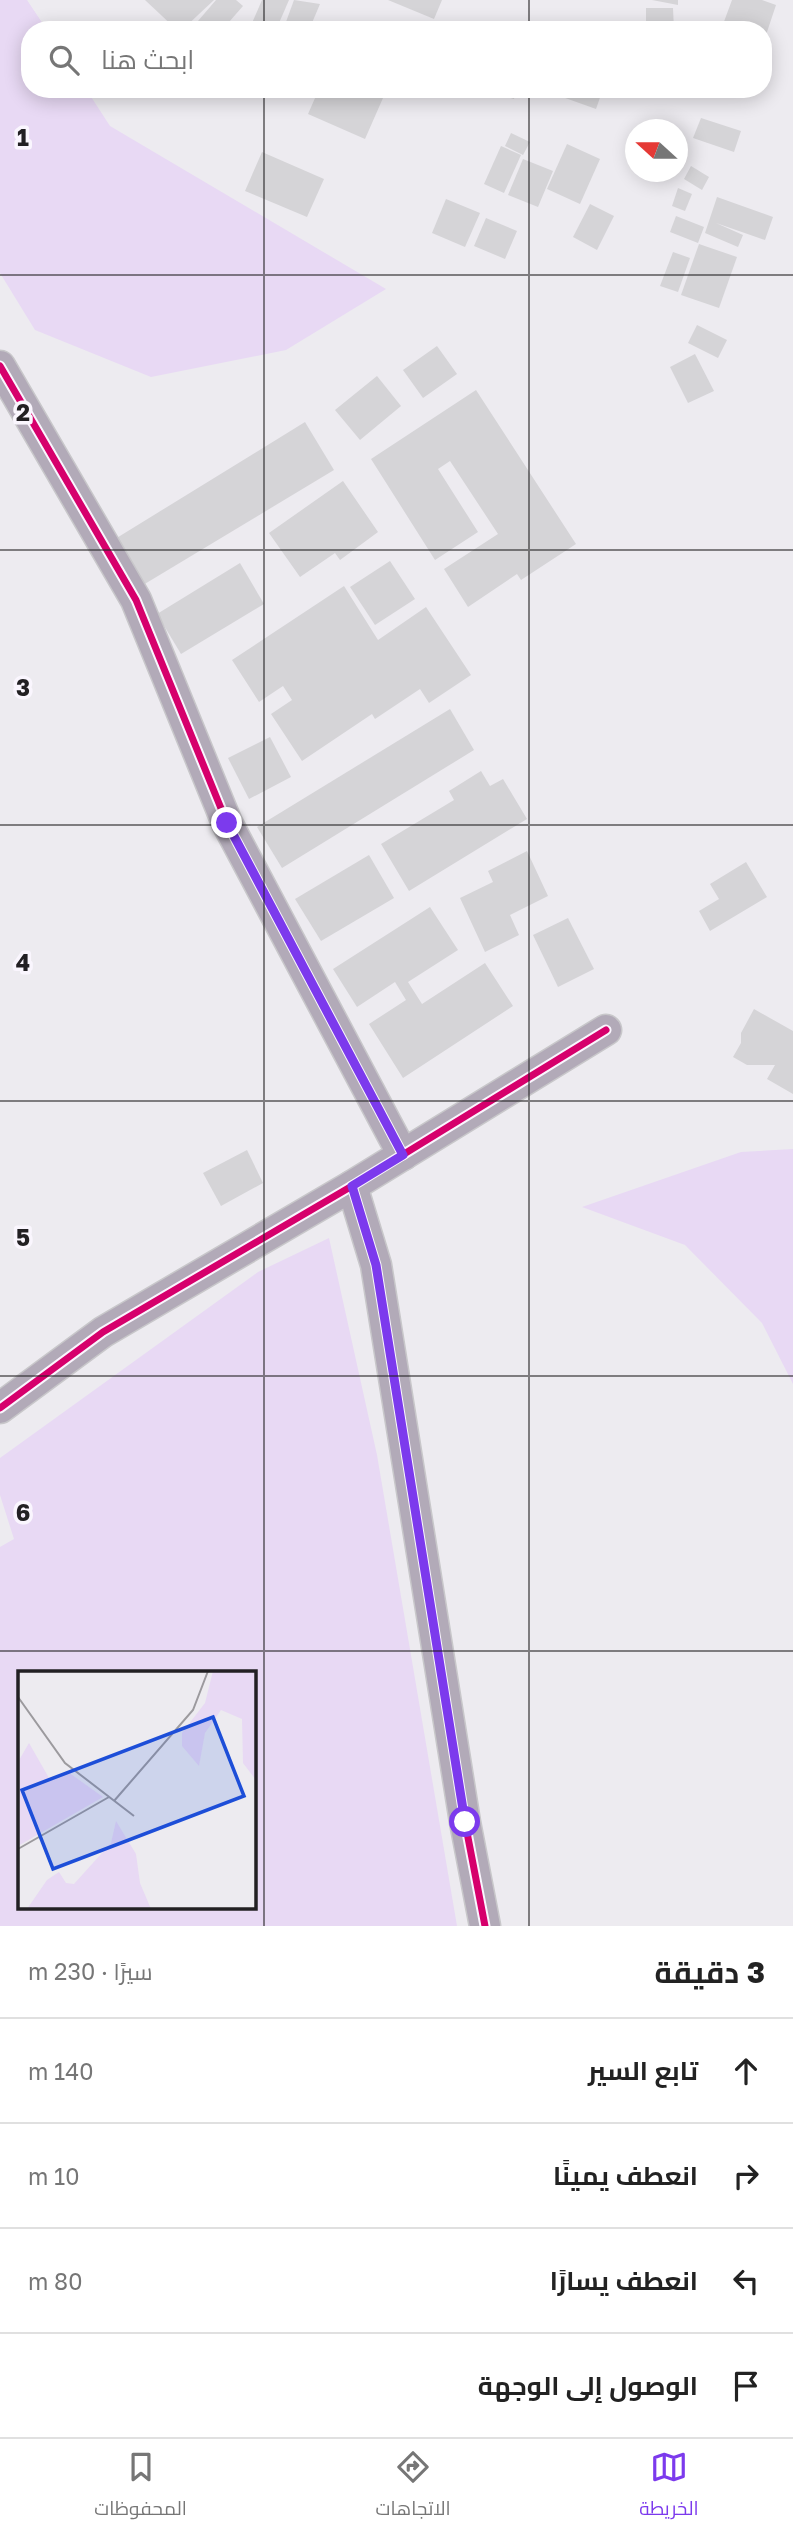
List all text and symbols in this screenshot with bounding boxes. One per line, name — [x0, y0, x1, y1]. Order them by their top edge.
search box — [21, 21, 772, 98]
icon: search — [45, 41, 83, 79]
text: ابحث هنا — [101, 44, 194, 75]
north arrow — [625, 119, 688, 182]
text: 1 — [17, 123, 29, 151]
text: 2 — [16, 398, 30, 426]
text: 3 — [16, 673, 30, 701]
route end — [211, 807, 242, 838]
text: 4 — [16, 948, 30, 976]
text: 5 — [16, 1223, 30, 1251]
text: 6 — [16, 1498, 30, 1526]
inset map — [18, 1671, 256, 1909]
route start — [449, 1806, 480, 1837]
text: 3 دقيقة — [654, 1954, 765, 1990]
text: سيرًا · 230 m — [28, 1957, 152, 1985]
icon: ahead — [727, 2052, 765, 2090]
text: تابع السير — [588, 2055, 698, 2086]
text: 140 m — [28, 2057, 94, 2085]
icon: right — [727, 2157, 765, 2195]
text: انعطف يمينًا — [553, 2160, 698, 2191]
text: 10 m — [28, 2162, 80, 2190]
icon: left — [727, 2262, 765, 2300]
text: انعطف يسارًا — [550, 2265, 698, 2296]
text: 80 m — [28, 2267, 82, 2295]
icon: arrive — [727, 2367, 765, 2405]
text: الوصول إلى الوجهة — [478, 2370, 698, 2401]
tab: المحفوظات — [94, 2448, 187, 2526]
tab: الاتجاهات — [375, 2448, 451, 2526]
tab: الخريطة — [639, 2448, 699, 2526]

